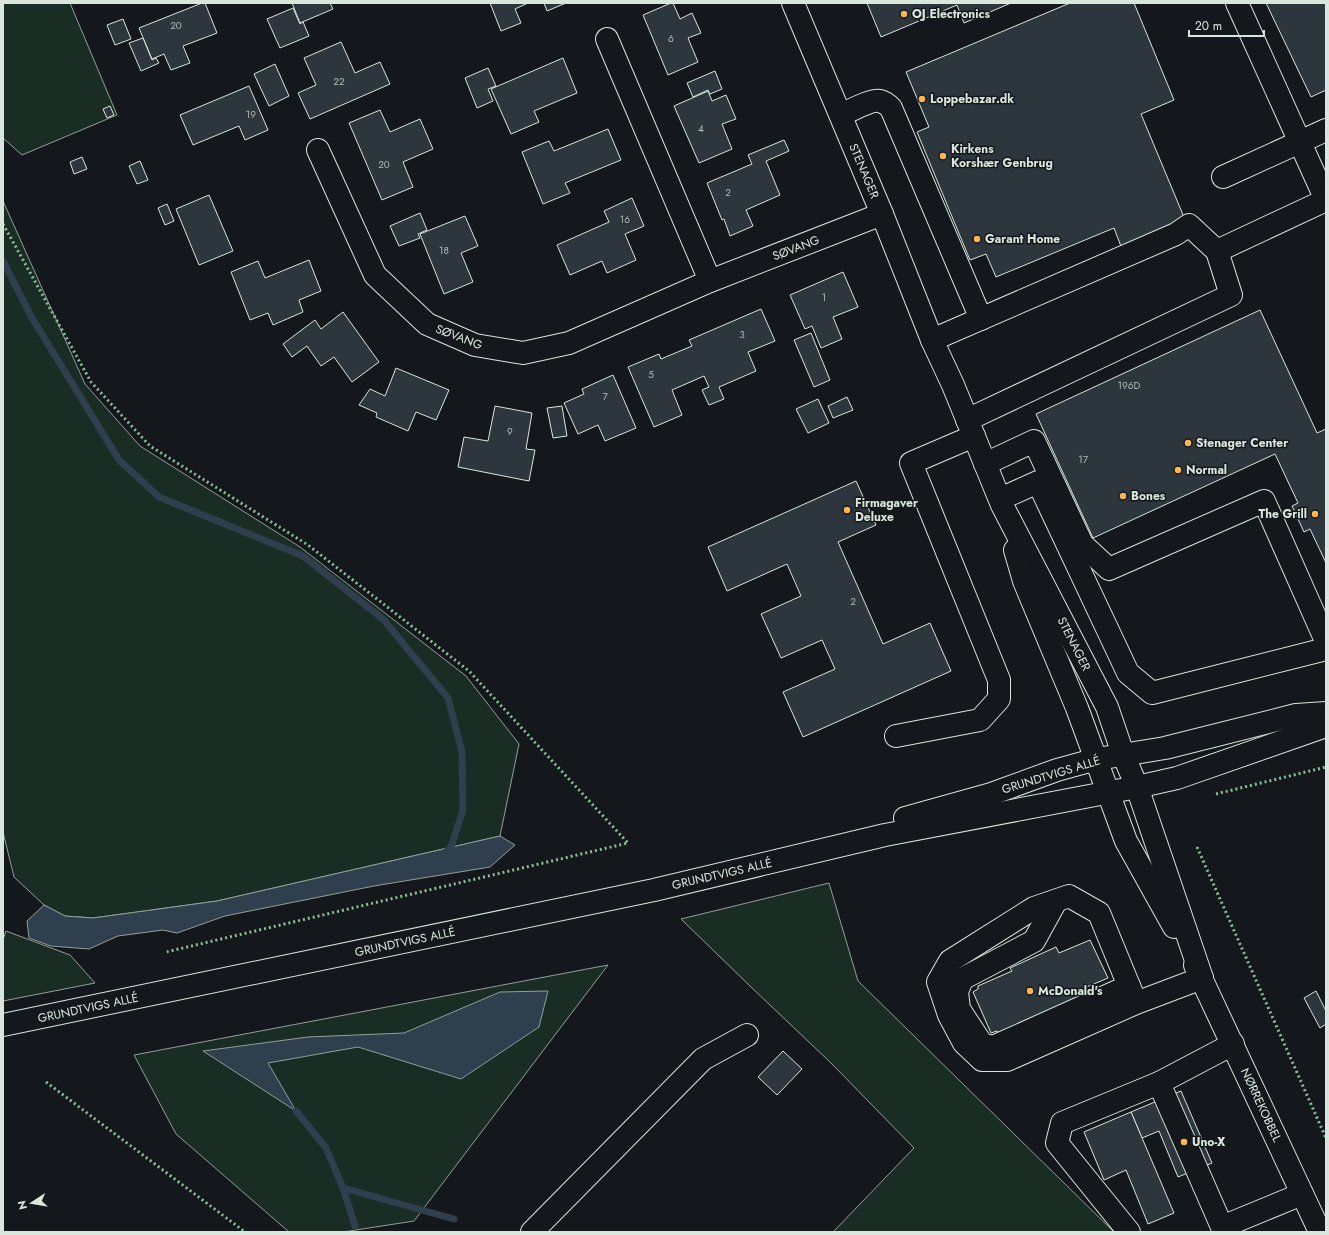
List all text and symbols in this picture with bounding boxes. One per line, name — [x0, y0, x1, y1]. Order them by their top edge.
place label: OJ Electronics — [912, 5, 990, 23]
marker: OJ Electronics — [899, 9, 909, 19]
scale bar — [1189, 12, 1264, 38]
text: 20 m — [1195, 17, 1222, 35]
house number: 20 — [170, 18, 182, 33]
house number: 6 — [668, 31, 674, 46]
house number: 22 — [333, 74, 345, 89]
place label: Loppebazar.dk — [930, 90, 1014, 108]
marker: Loppebazar.dk — [917, 94, 927, 104]
house number: 19 — [246, 107, 256, 122]
house number: 4 — [698, 121, 704, 136]
place label: Kirkens Korshær Genbrug — [951, 140, 1053, 172]
street label: STENAGER — [844, 141, 884, 202]
marker: Kirkens Korshær Genbrug — [938, 151, 948, 161]
house number: 20 — [378, 157, 390, 172]
house number: 2 — [725, 185, 731, 200]
house number: 16 — [620, 212, 630, 227]
place label: Garant Home — [985, 230, 1060, 248]
street label: SØVANG — [770, 231, 822, 265]
marker: Garant Home — [972, 234, 982, 244]
house number: 18 — [439, 243, 449, 258]
house number: 1 — [822, 290, 826, 305]
street label: SØVANG — [433, 320, 485, 354]
house number: 3 — [739, 327, 745, 342]
house number: 5 — [648, 367, 654, 382]
house number: 196D — [1118, 378, 1141, 393]
house number: 7 — [602, 389, 608, 404]
house number: 9 — [507, 424, 513, 439]
place label: Stenager Center — [1196, 434, 1288, 452]
marker: Stenager Center — [1183, 438, 1193, 448]
house number: 17 — [1078, 452, 1089, 467]
place label: Normal — [1186, 461, 1227, 479]
marker: Normal — [1173, 465, 1183, 475]
place label: Bones — [1131, 487, 1166, 505]
marker: Bones — [1118, 491, 1128, 501]
place label: Firmagaver Deluxe — [855, 494, 918, 526]
marker: Firmagaver Deluxe — [842, 505, 852, 515]
place label: The Grill — [1258, 505, 1307, 523]
marker: The Grill — [1310, 509, 1320, 519]
house number: 2 — [850, 594, 856, 609]
street label: STENAGER — [1053, 614, 1095, 674]
street label: GRUNDTVIGS ALLÉ — [999, 751, 1103, 799]
street label: GRUNDTVIGS ALLÉ — [670, 854, 774, 894]
street label: GRUNDTVIGS ALLÉ — [353, 923, 457, 961]
place label: McDonald's — [1038, 982, 1103, 1000]
marker: McDonald's — [1025, 986, 1035, 996]
street label: GRUNDTVIGS ALLÉ — [36, 989, 140, 1027]
street label: NØRREKOBBEL — [1236, 1065, 1286, 1146]
place label: Uno-X — [1192, 1133, 1226, 1151]
marker: Uno-X — [1179, 1137, 1189, 1147]
north arrow — [12, 1183, 52, 1223]
text: N — [13, 1199, 31, 1211]

